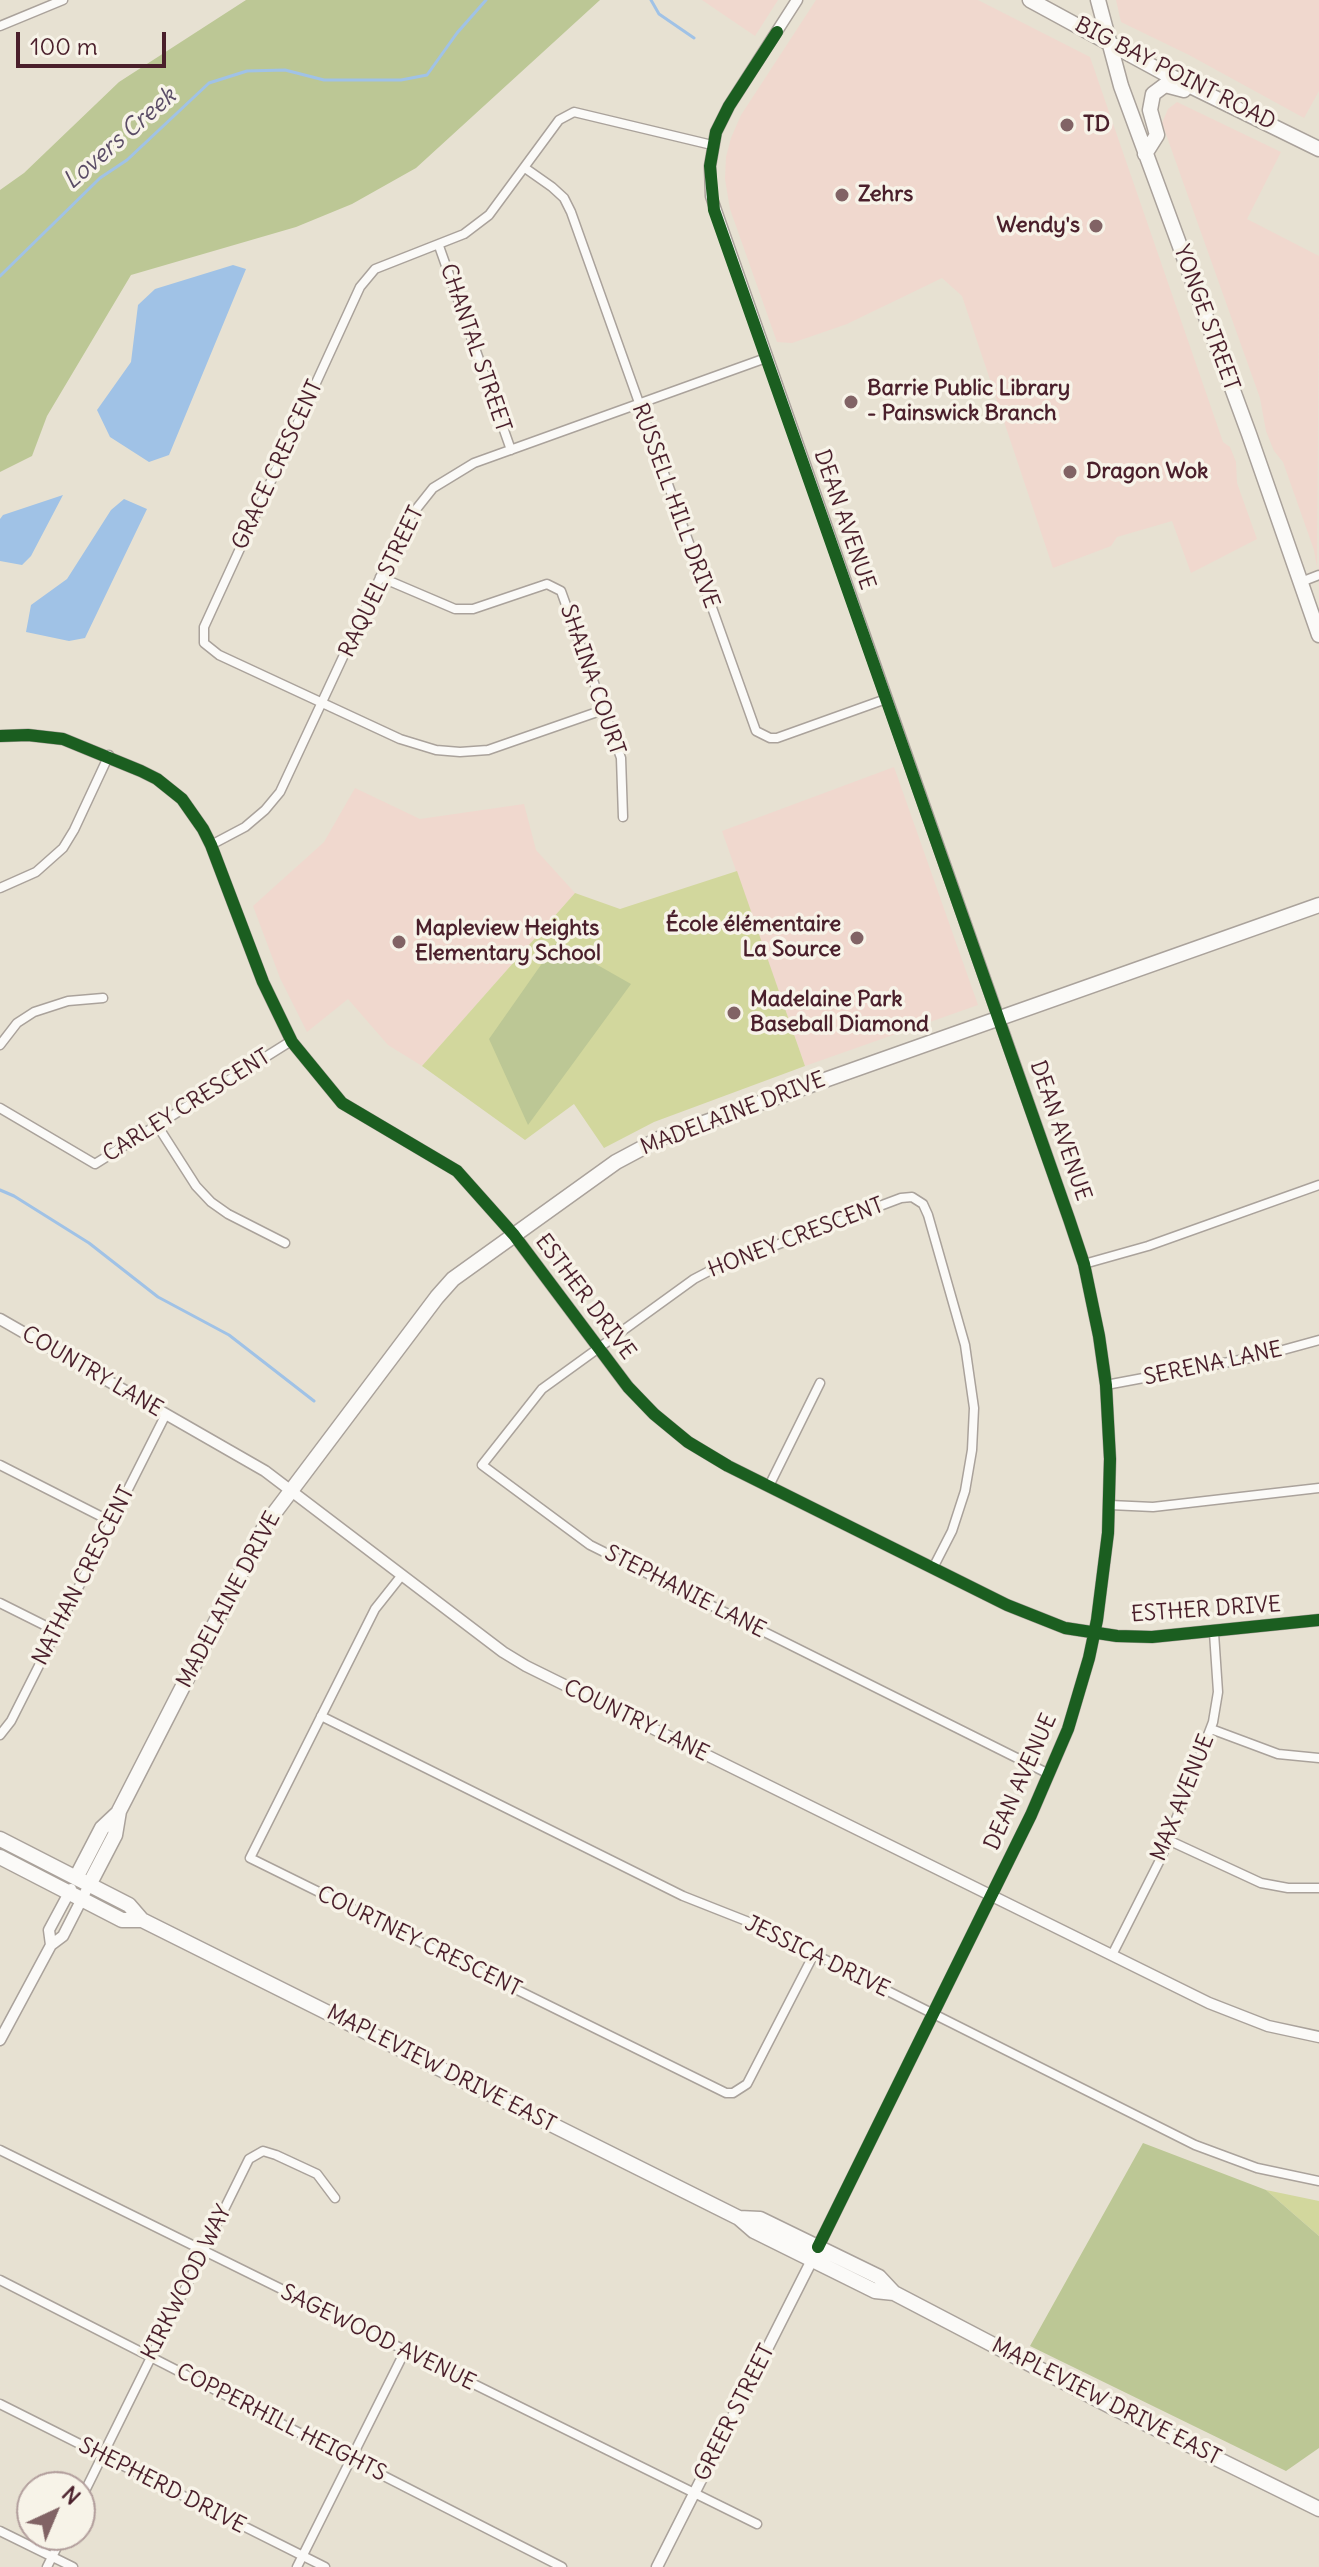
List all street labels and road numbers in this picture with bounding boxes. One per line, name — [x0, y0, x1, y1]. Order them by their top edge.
street label: BIG BAY POINT ROAD — [1070, 12, 1280, 136]
street label: YONGE STREET — [1167, 242, 1245, 394]
street label: CHANTAL STREET — [434, 260, 516, 436]
street label: GRACE CRESCENT — [227, 376, 329, 554]
street label: RUSSELL HILL DRIVE — [626, 400, 724, 612]
street label: DEAN AVENUE — [808, 446, 880, 594]
street label: RAQUEL STREET — [334, 502, 430, 662]
street label: SHAINA COURT — [554, 601, 630, 759]
street label: CARLEY CRESCENT — [98, 1044, 276, 1168]
street label: DEAN AVENUE — [1024, 1057, 1096, 1205]
street label: MADELAINE DRIVE — [637, 1067, 829, 1161]
street label: HONEY CRESCENT — [705, 1192, 887, 1284]
street label: ESTHER DRIVE — [529, 1229, 641, 1365]
street label: COUNTRY LANE — [17, 1321, 167, 1423]
street label: SERENA LANE — [1141, 1336, 1285, 1392]
street label: NATHAN CRESCENT — [27, 1482, 141, 1670]
street label: MADELAINE DRIVE — [171, 1508, 287, 1692]
street label: STEPHANIE LANE — [600, 1540, 770, 1644]
street label: ESTHER DRIVE — [1130, 1592, 1282, 1628]
street label: COUNTRY LANE — [559, 1674, 713, 1768]
street label: DEAN AVENUE — [979, 1710, 1063, 1854]
street label: MAX AVENUE — [1146, 1731, 1220, 1865]
street label: COURTNEY CRESCENT — [313, 1881, 525, 2003]
street label: JESSICA DRIVE — [740, 1911, 894, 2003]
street label: MAPLEVIEW DRIVE EAST — [322, 2000, 560, 2138]
street label: KIRKWOOD WAY — [137, 2201, 237, 2365]
street label: SAGEWOOD AVENUE — [276, 2279, 480, 2397]
street label: MAPLEVIEW DRIVE EAST — [987, 2333, 1225, 2471]
street label: GREER STREET — [689, 2340, 781, 2486]
street label: COPPERHILL HEIGHTS — [171, 2358, 391, 2488]
street label: SHEPHERD DRIVE — [74, 2433, 250, 2539]

